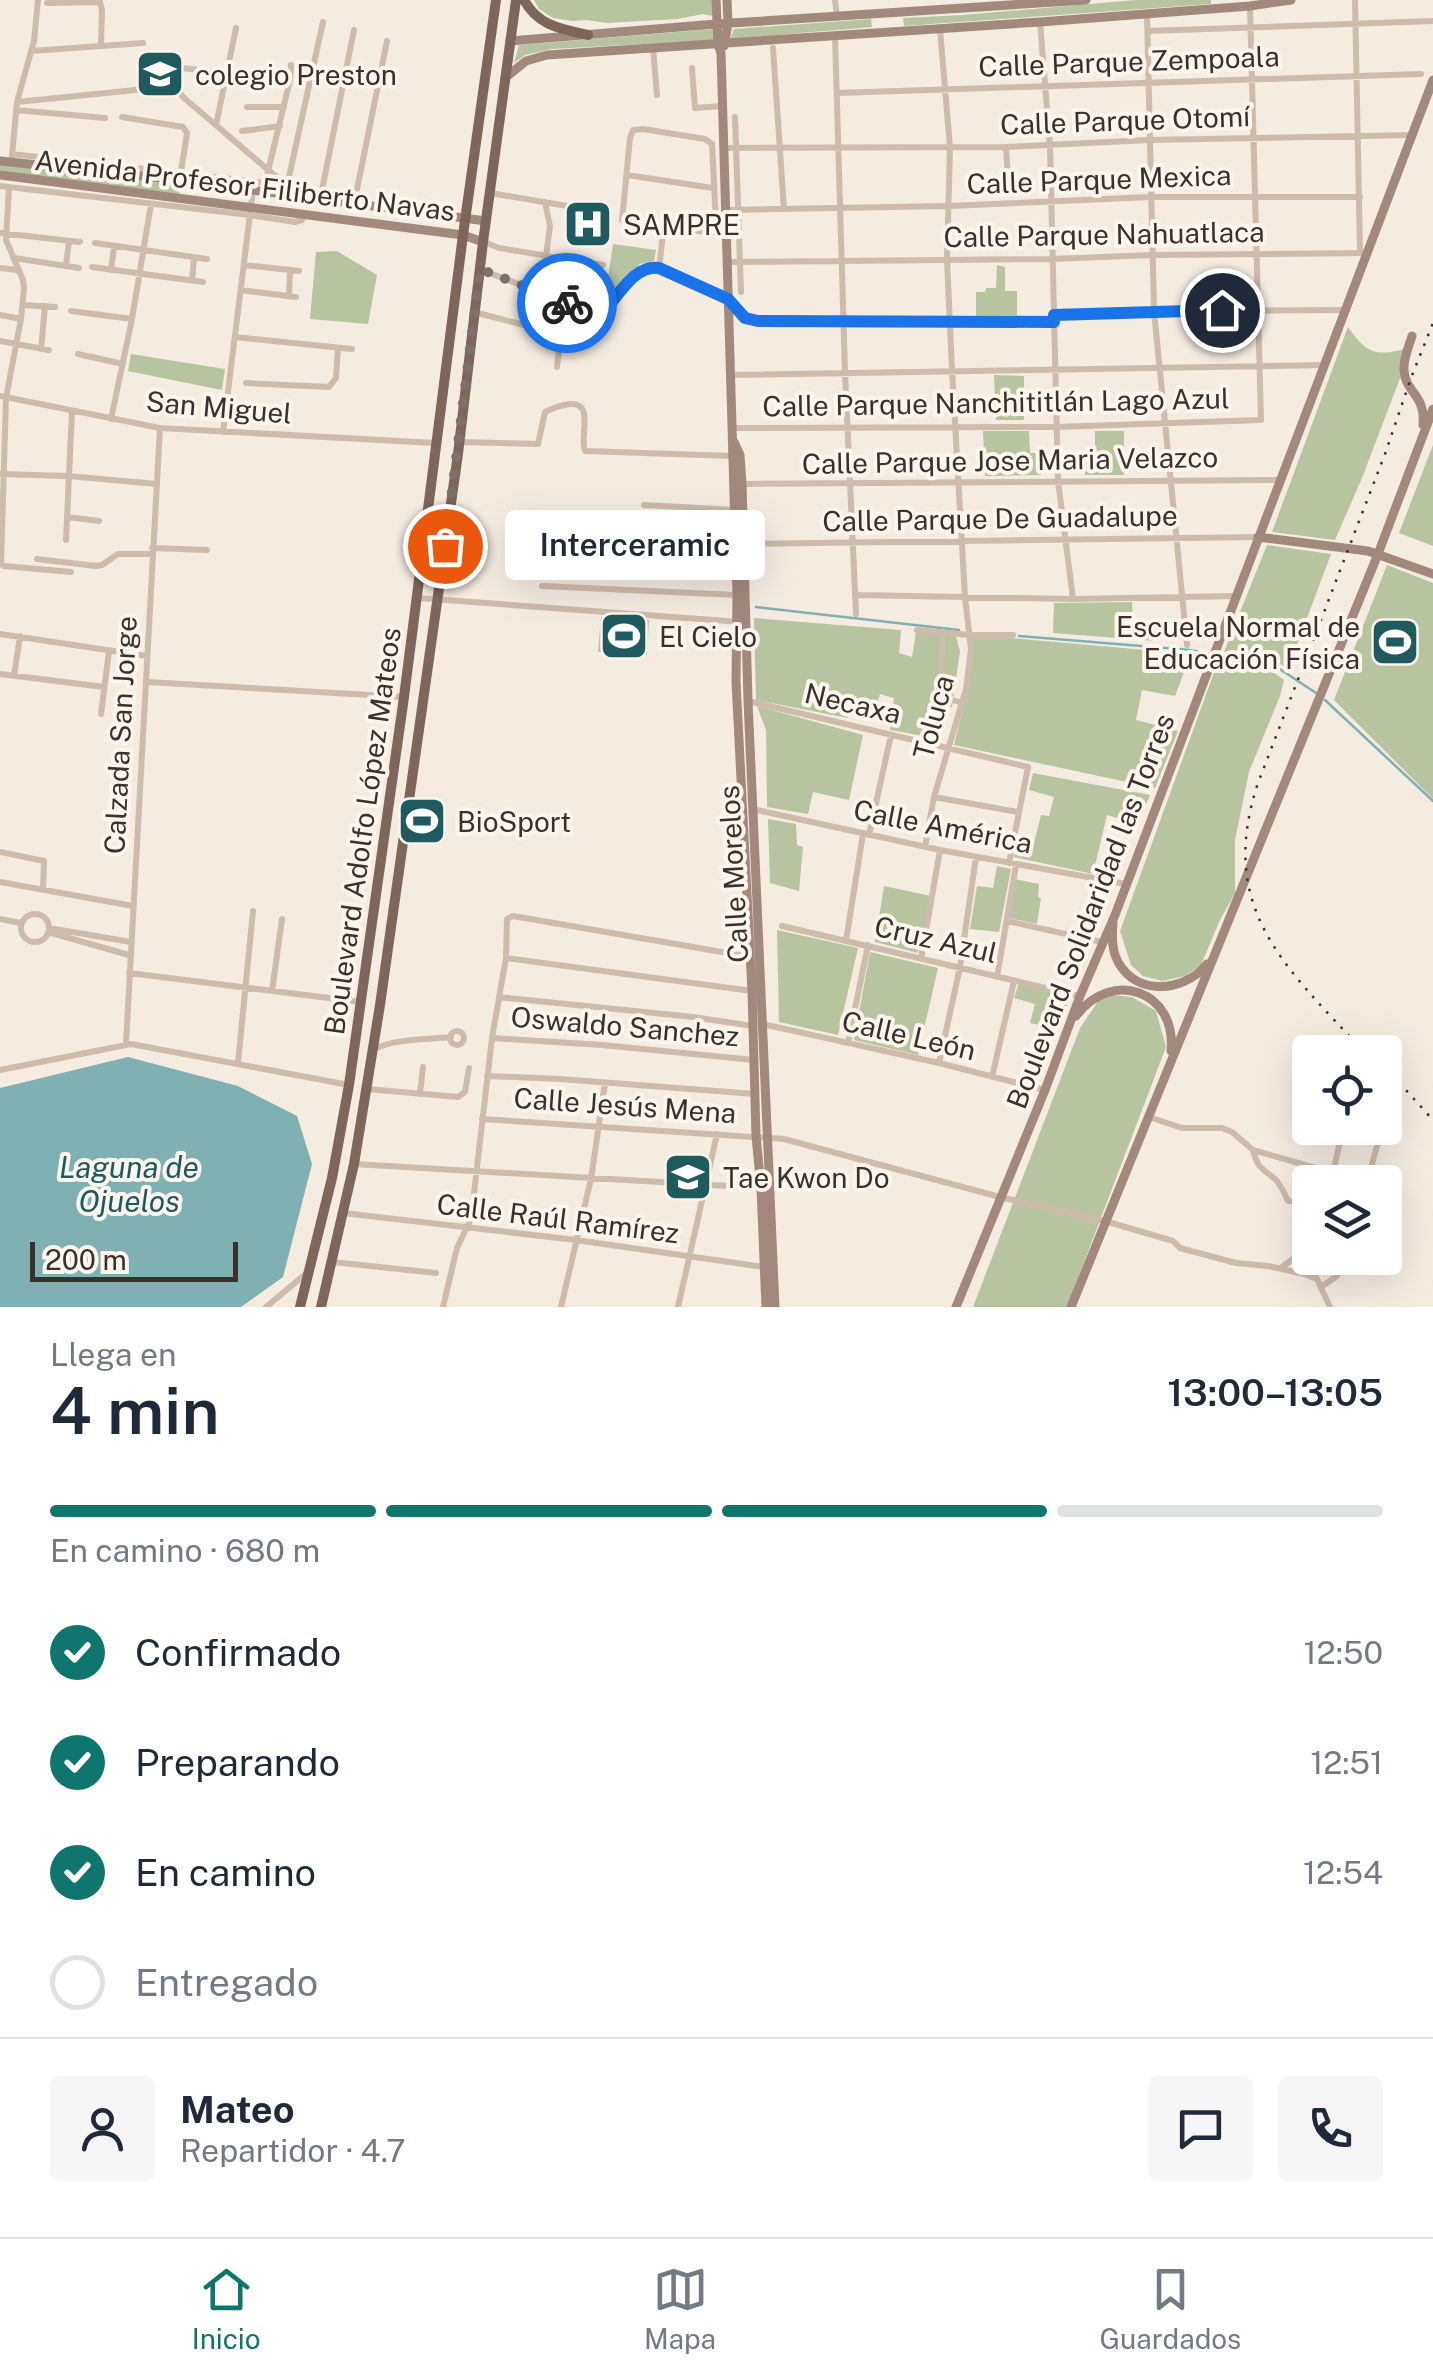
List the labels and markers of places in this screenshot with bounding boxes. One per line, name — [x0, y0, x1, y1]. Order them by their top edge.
school or university icon: colegio Preston — [134, 48, 186, 100]
place label: colegio Preston — [195, 58, 397, 91]
hospital icon: SAMPRE — [562, 198, 614, 250]
place label: SAMPRE — [623, 208, 740, 241]
pin — [1180, 268, 1265, 353]
pin — [403, 504, 488, 589]
callout: Interceramic — [505, 511, 765, 581]
sports icon: El Cielo — [598, 610, 650, 662]
place label: Escuela Normal de Educación Física — [1116, 610, 1360, 675]
sports icon: Escuela Normal de Educación Física — [1369, 616, 1421, 668]
place label: El Cielo — [659, 620, 757, 653]
sports icon: BioSport — [396, 795, 448, 847]
place label: BioSport — [457, 805, 571, 838]
school or university icon: Tae Kwon Do — [662, 1151, 714, 1203]
place label: Tae Kwon Do — [723, 1161, 889, 1194]

